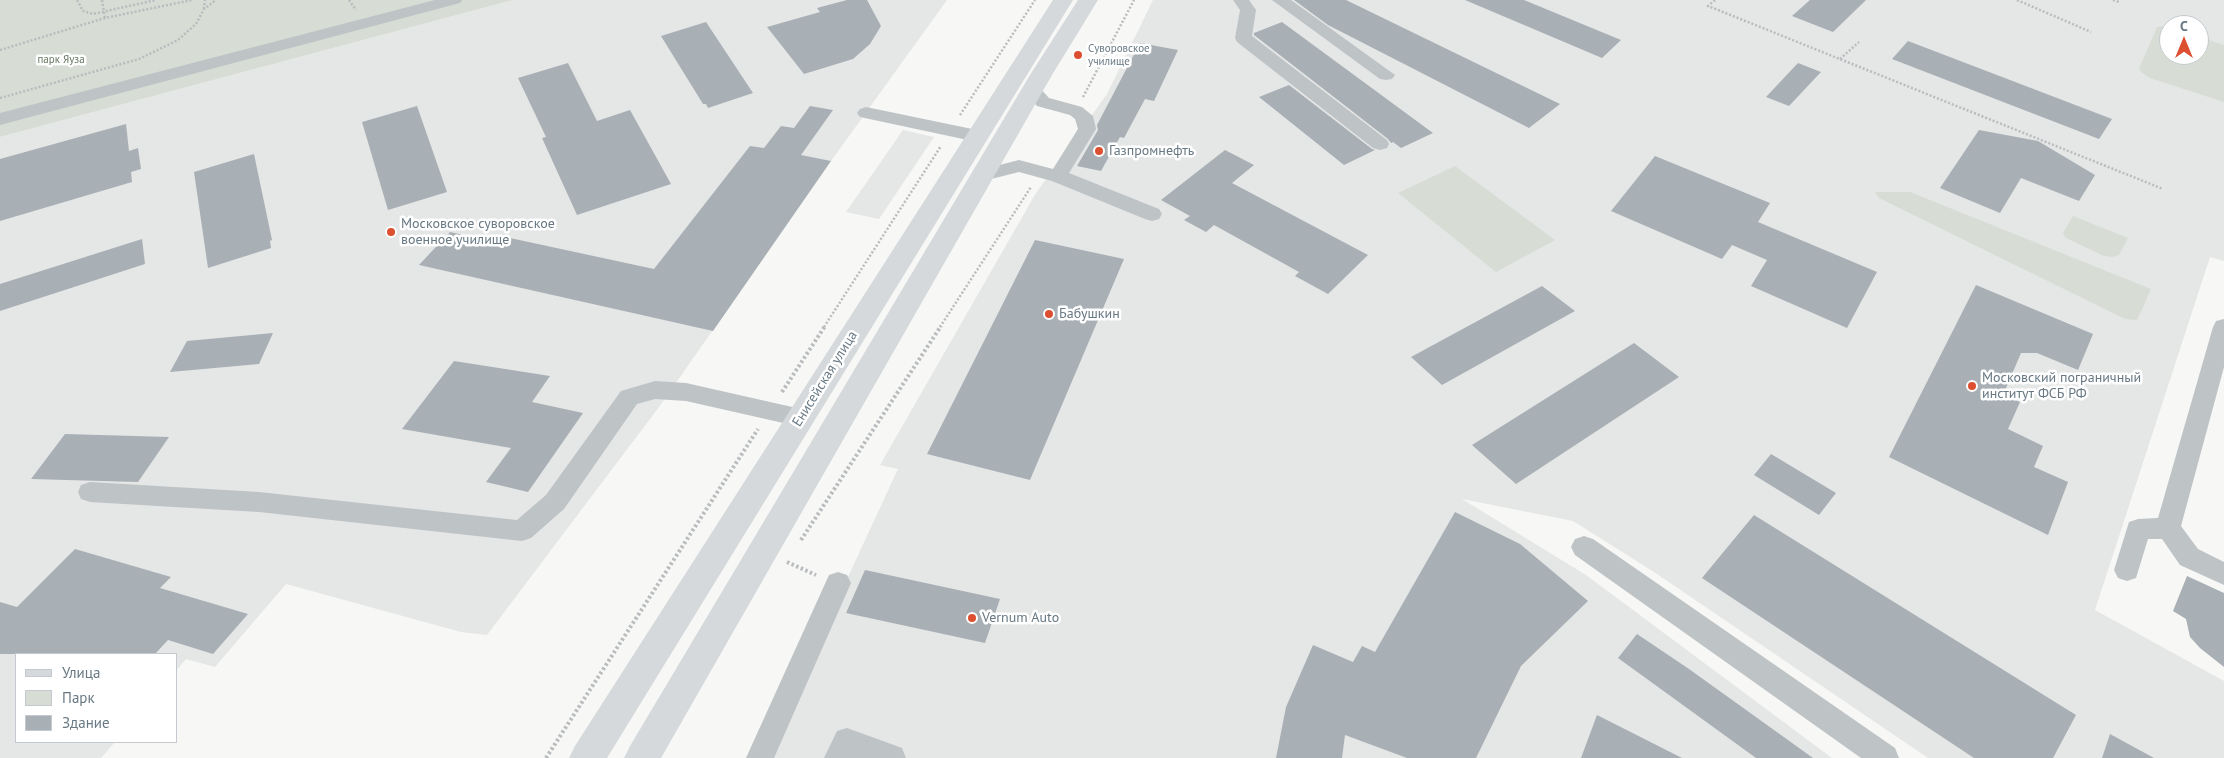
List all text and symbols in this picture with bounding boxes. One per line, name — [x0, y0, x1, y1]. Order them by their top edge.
north arrow — [2159, 15, 2209, 65]
text: С — [2180, 17, 2188, 35]
place label: Суворовское училище — [1088, 42, 1150, 68]
marker: Суворовское училище — [1072, 49, 1084, 61]
park label: парк Яуза — [37, 53, 85, 67]
place label: Газпромнефть — [1109, 143, 1194, 159]
marker: Газпромнефть — [1093, 145, 1105, 157]
place label: Московское суворовское военное училище — [401, 216, 555, 248]
marker: Московское суворовское военное училище — [385, 226, 397, 238]
place label: Бабушкин — [1059, 306, 1120, 322]
marker: Бабушкин — [1043, 308, 1055, 320]
street label: Енисейская улица — [789, 328, 861, 430]
place label: Московский пограничный институт ФСБ РФ — [1982, 370, 2141, 402]
marker: Московский пограничный институт ФСБ РФ — [1966, 380, 1978, 392]
place label: Vernum Auto — [982, 610, 1059, 626]
marker: Vernum Auto — [966, 612, 978, 624]
legend — [15, 653, 178, 743]
text: Улица — [62, 663, 100, 682]
text: Парк — [62, 688, 95, 707]
text: Здание — [62, 713, 110, 732]

